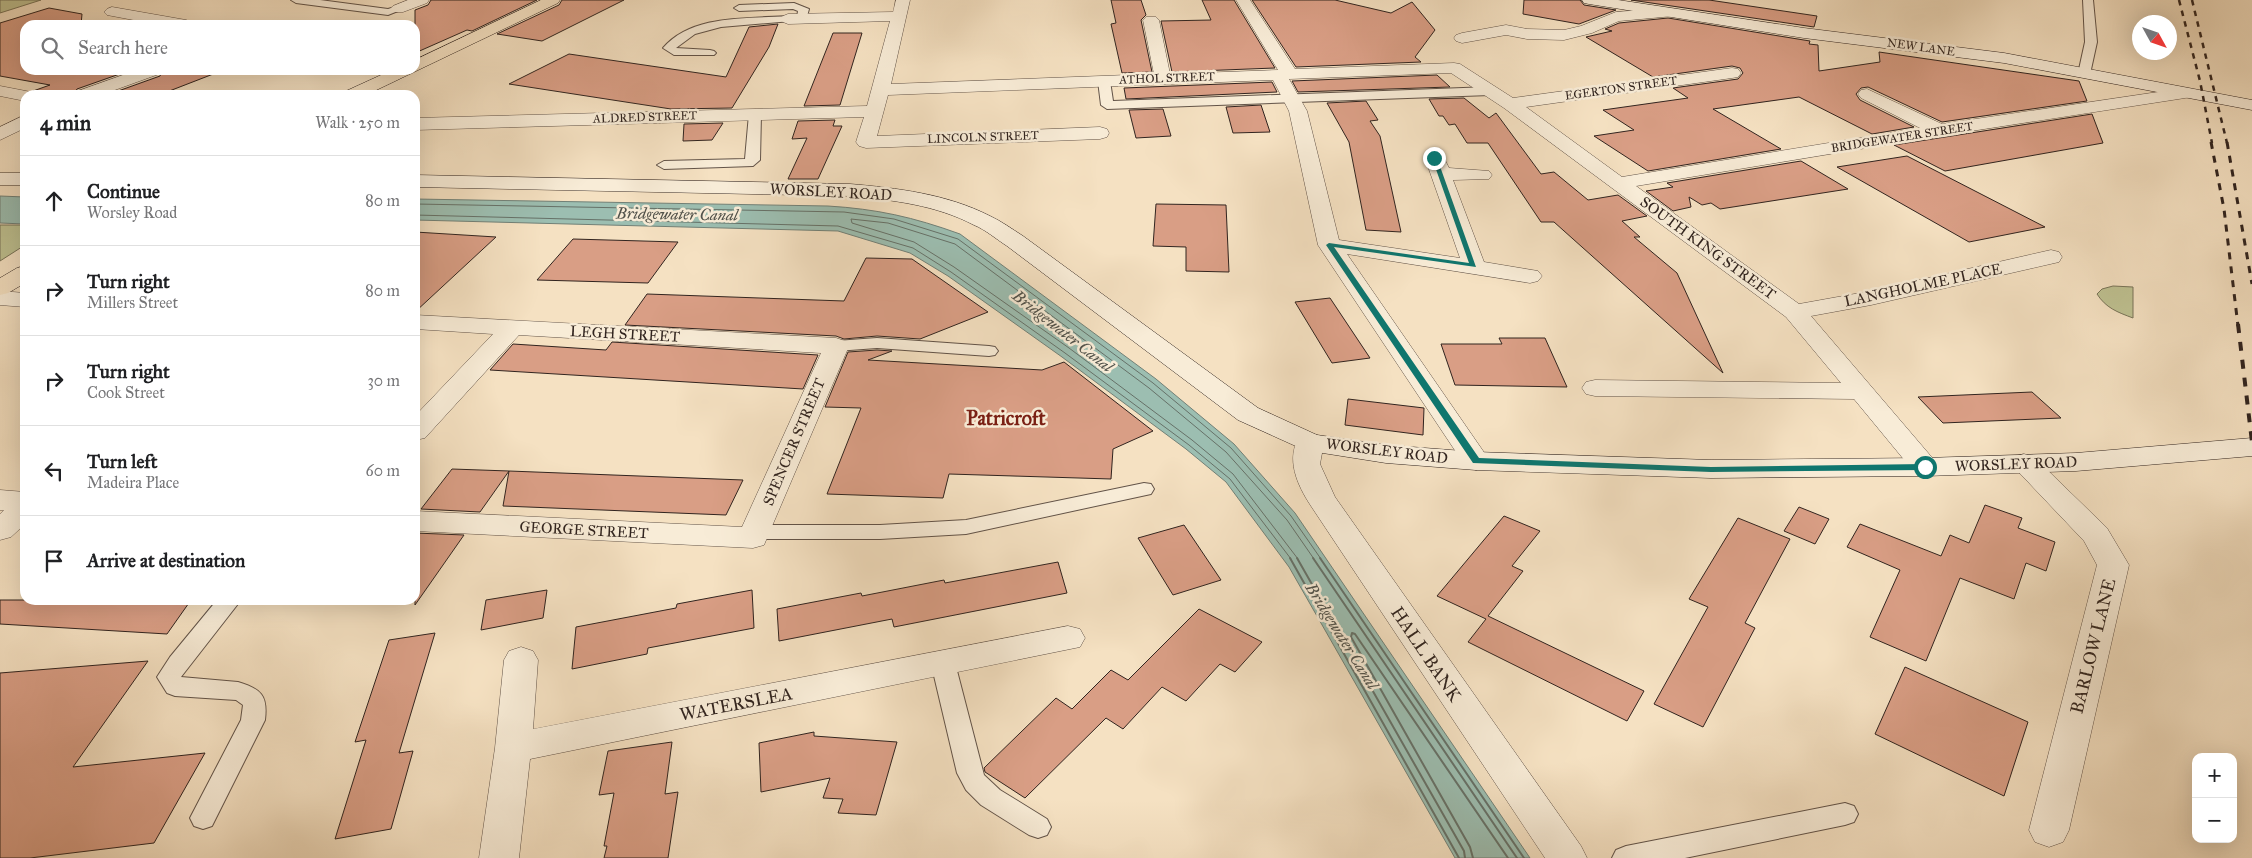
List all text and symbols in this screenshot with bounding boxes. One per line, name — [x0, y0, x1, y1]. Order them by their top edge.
north arrow — [2132, 15, 2177, 60]
search box — [20, 20, 420, 75]
icon: search — [38, 34, 66, 62]
street label: NEW LANE — [1886, 35, 1956, 59]
text: Search here — [78, 36, 168, 59]
street label: ATHOL STREET — [1118, 69, 1215, 87]
street label: EGERTON STREET — [1564, 73, 1678, 103]
street label: ALDRED STREET — [592, 108, 697, 126]
text: 4 min — [40, 110, 91, 136]
text: Walk · 250 m — [315, 113, 400, 132]
street label: BRIDGEWATER STREET — [1830, 119, 1974, 155]
street label: LINCOLN STREET — [927, 128, 1039, 146]
route end — [1423, 147, 1446, 170]
text: Continue — [87, 180, 160, 203]
street label: WORSLEY ROAD — [769, 180, 893, 204]
icon: ahead — [40, 187, 68, 215]
text: 80 m — [365, 191, 400, 210]
street label: SOUTH KING STREET — [1637, 193, 1779, 303]
text: Worsley Road — [87, 203, 177, 222]
water label: Bridgewater Canal — [615, 203, 740, 225]
street label: LANGHOLME PLACE — [1843, 259, 2004, 310]
text: Turn right — [87, 270, 170, 293]
icon: right — [40, 277, 68, 305]
text: 80 m — [365, 281, 400, 300]
water label: Bridgewater Canal — [1008, 285, 1118, 377]
text: Millers Street — [87, 293, 178, 312]
street label: LEGH STREET — [569, 322, 681, 346]
text: Turn right — [87, 360, 170, 383]
icon: right — [40, 367, 68, 395]
text: 30 m — [367, 371, 400, 390]
street label: SPENCER STREET — [759, 376, 829, 508]
text: Cook Street — [87, 383, 165, 402]
district label: Patricroft — [966, 406, 1047, 430]
street label: WORSLEY ROAD — [1325, 435, 1449, 467]
text: Turn left — [87, 450, 157, 473]
street label: WORSLEY ROAD — [1954, 453, 2078, 475]
route start — [1914, 456, 1937, 479]
icon: left — [40, 457, 68, 485]
text: 60 m — [366, 461, 400, 480]
text: Madeira Place — [87, 473, 179, 492]
street label: GEORGE STREET — [519, 518, 649, 542]
icon: arrive — [40, 547, 68, 575]
text: Arrive at destination — [87, 549, 245, 572]
street label: BARLOW LANE — [2066, 576, 2120, 716]
water label: Bridgewater Canal — [1301, 578, 1383, 694]
street label: HALL BANK — [1386, 602, 1467, 707]
street label: WATERSLEA — [678, 682, 794, 726]
map controls — [2192, 753, 2237, 843]
button: + — [2192, 753, 2237, 798]
button: − — [2192, 798, 2237, 843]

